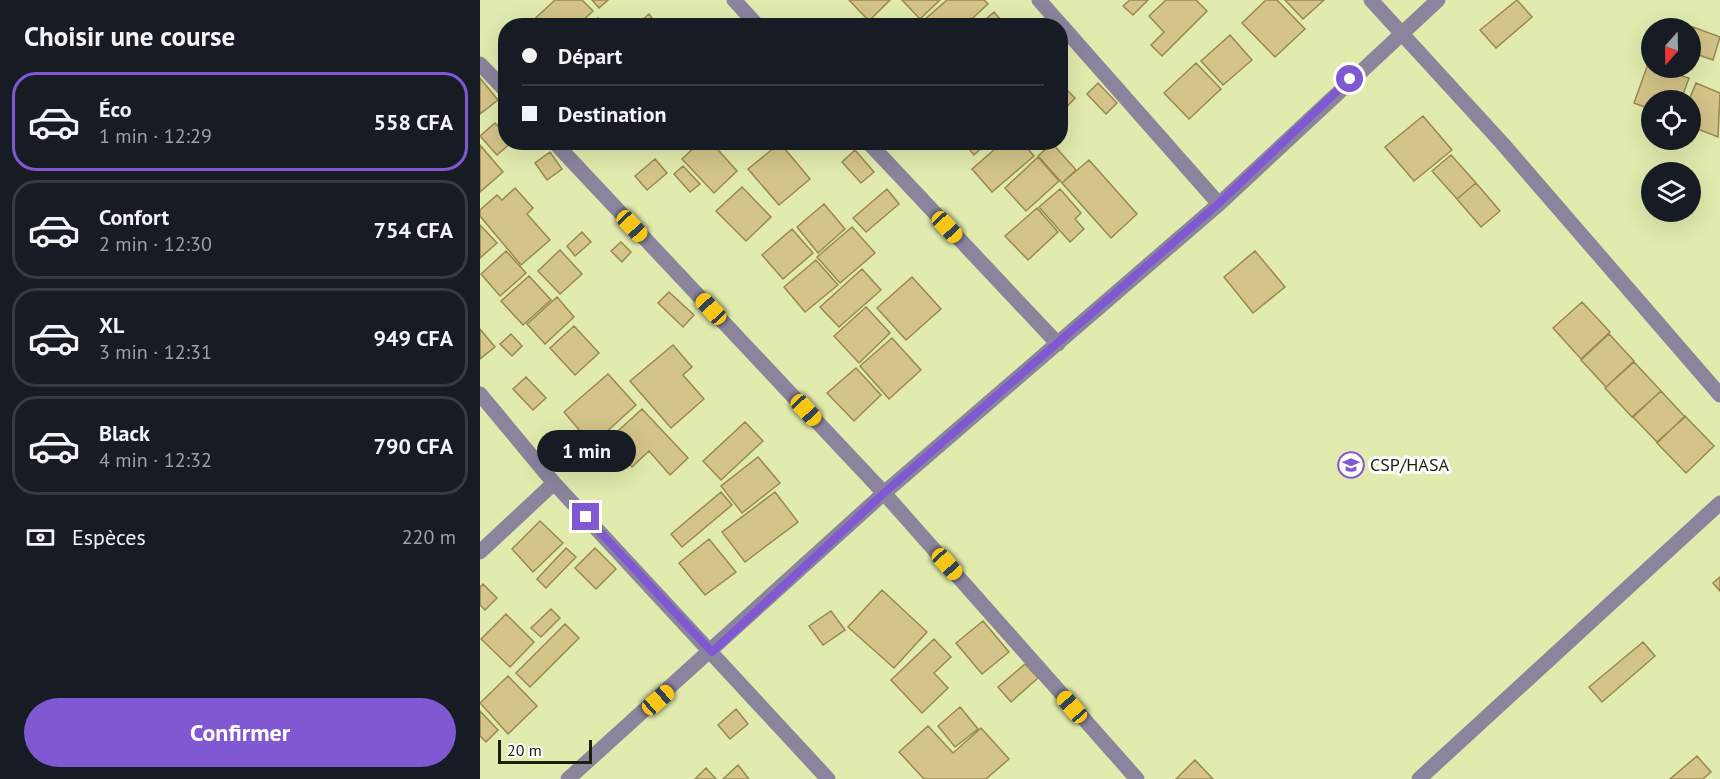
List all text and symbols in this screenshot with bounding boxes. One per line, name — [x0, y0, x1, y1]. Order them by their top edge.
north arrow — [1641, 18, 1701, 78]
map controls — [1641, 18, 1701, 222]
text: Choisir une course — [24, 19, 235, 53]
text: Départ — [558, 42, 622, 70]
route start — [1336, 65, 1363, 92]
button: locate — [1641, 90, 1701, 150]
icon: car — [27, 95, 81, 149]
text: Éco — [99, 95, 131, 123]
text: Destination — [558, 100, 667, 128]
text: 558 CFA — [374, 108, 453, 136]
text: 1 min · 12:29 — [99, 123, 212, 149]
button: layers — [1641, 162, 1701, 222]
icon: car — [27, 203, 81, 257]
text: Confort — [99, 203, 169, 231]
car — [613, 207, 651, 245]
car — [928, 208, 966, 246]
text: 754 CFA — [374, 216, 453, 244]
text: 2 min · 12:30 — [99, 231, 212, 257]
car — [692, 290, 730, 328]
icon: car — [27, 311, 81, 365]
text: XL — [99, 311, 124, 339]
text: 949 CFA — [374, 324, 453, 352]
text: 3 min · 12:31 — [99, 339, 212, 365]
car — [787, 391, 825, 429]
icon: car — [27, 419, 81, 473]
text: Black — [99, 419, 150, 447]
callout: 1 min — [537, 430, 636, 472]
text: 790 CFA — [374, 432, 453, 460]
text: 1 min — [562, 438, 611, 464]
text: 4 min · 12:32 — [99, 447, 212, 473]
school or university icon: CSP/HASA — [1336, 450, 1366, 480]
place label: CSP/HASA — [1370, 453, 1449, 476]
route end — [572, 503, 599, 530]
icon: cash — [24, 521, 57, 554]
text: Espèces — [72, 523, 146, 551]
text: 220 m — [402, 524, 456, 550]
car — [928, 545, 966, 583]
car — [639, 681, 677, 719]
car — [1053, 688, 1091, 726]
button: Confirmer — [24, 698, 456, 767]
scale bar — [498, 737, 592, 764]
text: 20 m — [507, 740, 542, 760]

